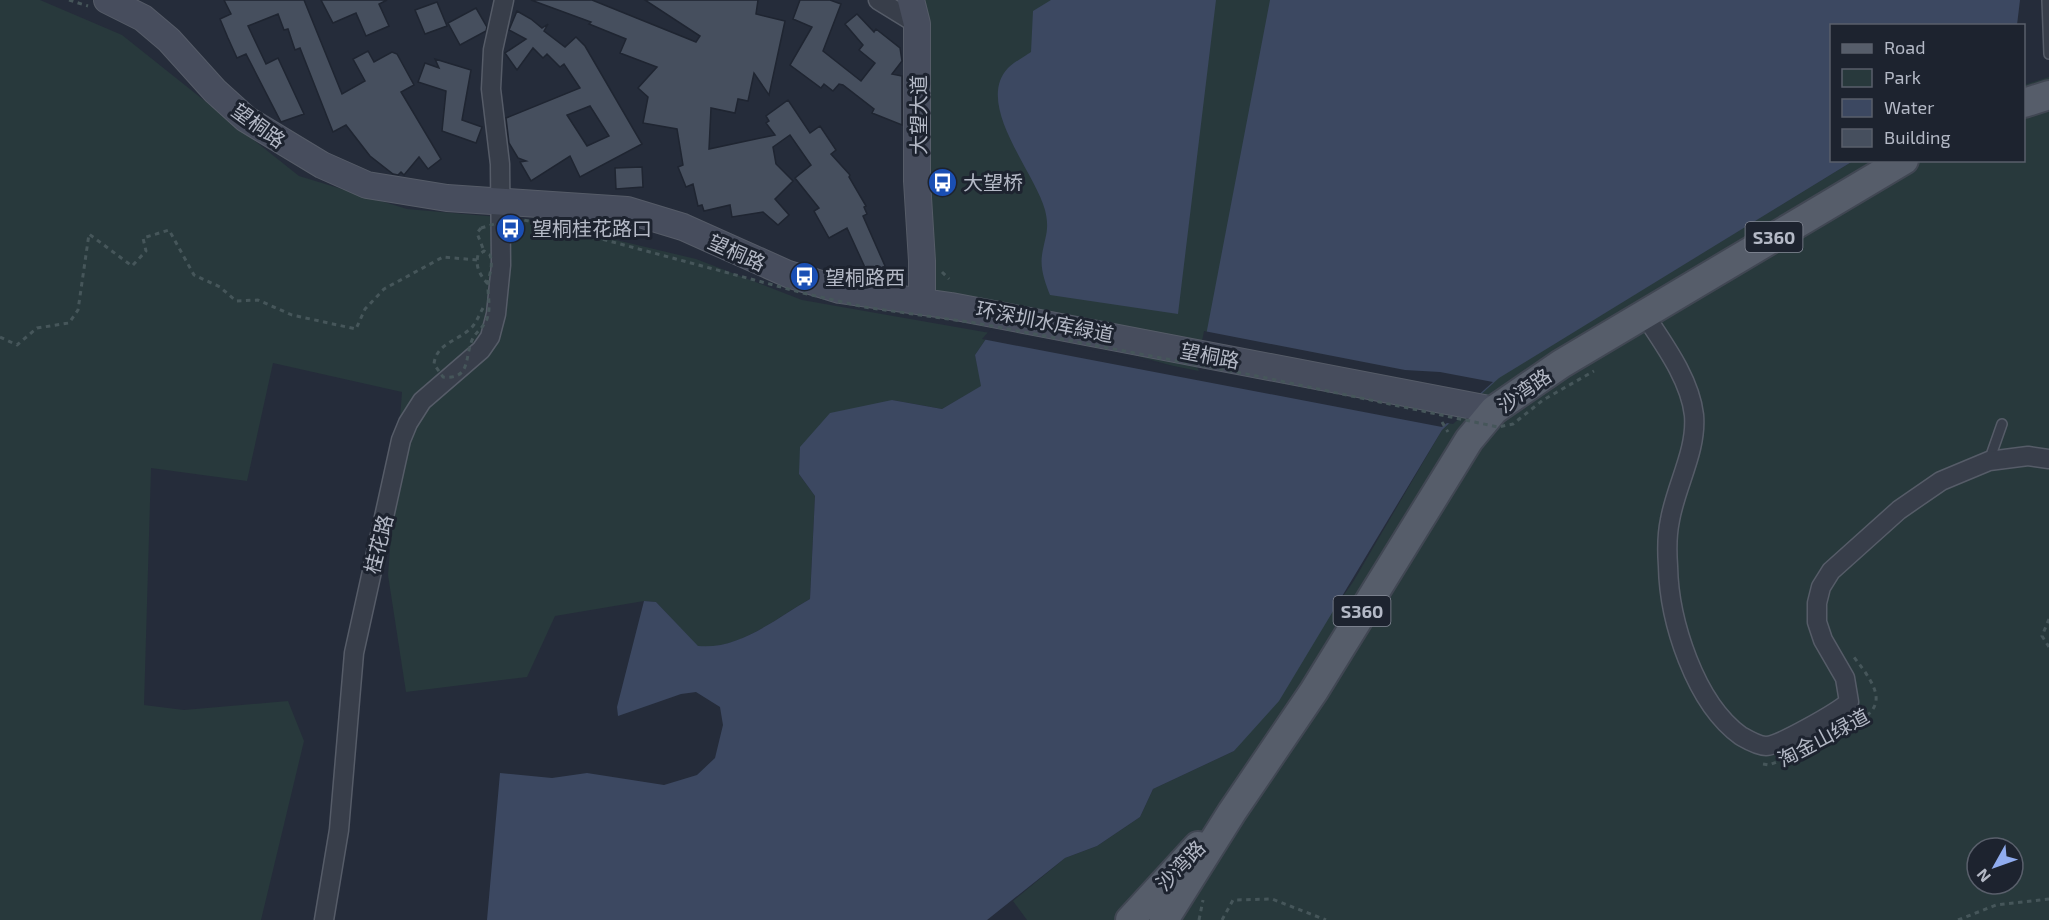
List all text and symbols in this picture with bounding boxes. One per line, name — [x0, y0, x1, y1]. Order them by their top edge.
legend — [1830, 24, 2025, 162]
text: Road — [1884, 36, 1925, 58]
text: Park — [1884, 66, 1921, 88]
street label: 大望大道 — [906, 75, 930, 155]
text: Water — [1884, 96, 1934, 118]
street label: 望桐路 — [228, 98, 290, 152]
text: Building — [1884, 126, 1951, 148]
bus stop icon: 大望桥 — [926, 166, 958, 198]
place label: 大望桥 — [963, 170, 1023, 194]
bus stop icon: 望桐桂花路口 — [495, 212, 527, 244]
place label: 望桐桂花路口 — [532, 216, 652, 240]
road number: S360 — [1746, 222, 1802, 252]
street label: 望桐路 — [705, 229, 769, 275]
bus stop icon: 望桐路西 — [788, 261, 820, 293]
place label: 望桐路西 — [825, 265, 905, 289]
street label: 环深圳水库緑道 — [974, 296, 1116, 346]
street label: 望桐路 — [1178, 337, 1242, 373]
street label: 沙湾路 — [1493, 363, 1555, 417]
street label: 桂花路 — [359, 512, 397, 576]
road number: S360 — [1334, 596, 1390, 626]
street label: 淘金山绿道 — [1773, 703, 1873, 771]
street label: 沙湾路 — [1151, 835, 1209, 895]
north arrow — [1965, 836, 2025, 896]
text: N — [1972, 865, 1994, 886]

